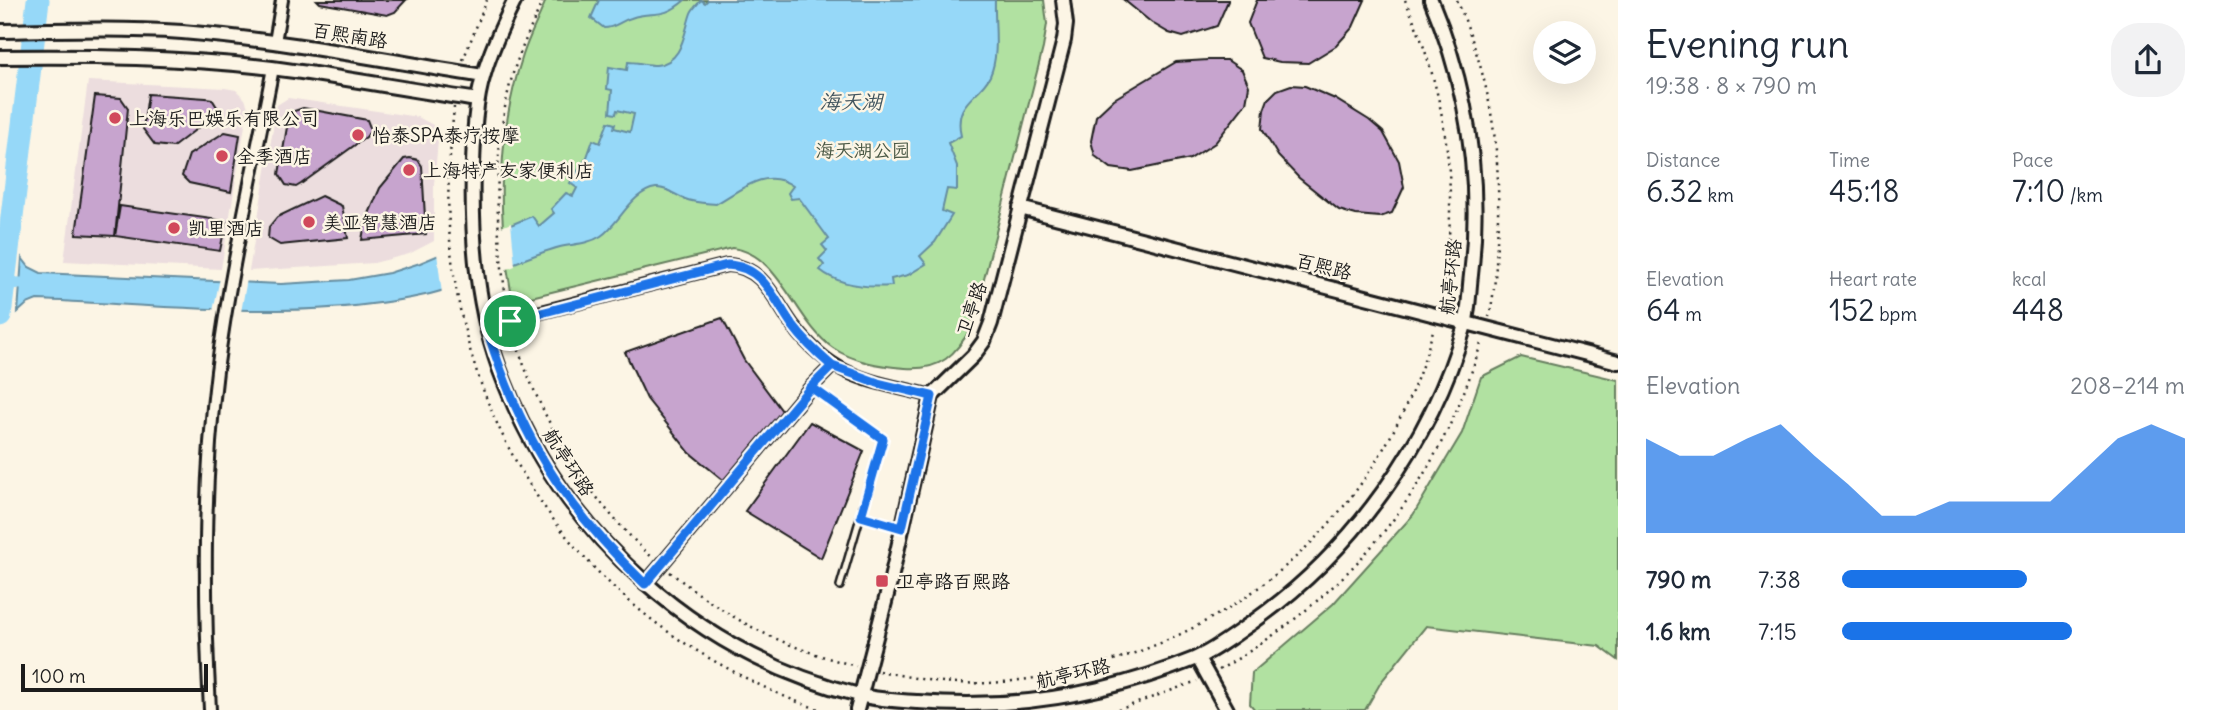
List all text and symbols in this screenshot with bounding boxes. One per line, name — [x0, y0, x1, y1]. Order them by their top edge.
street label: 百熙南路 — [311, 17, 389, 53]
map controls — [1533, 21, 1596, 84]
button: layers — [1533, 21, 1596, 84]
text: Evening run — [1646, 21, 1849, 68]
button: share — [2111, 23, 2185, 97]
text: 19:38 · 8 × 790 m — [1646, 71, 1817, 100]
water label: 海天湖 — [820, 88, 884, 115]
place label: 上海乐巴娱乐有限公司 — [129, 106, 319, 130]
marker: 上海乐巴娱乐有限公司 — [107, 110, 123, 126]
place label: 怡泰SPA泰疗按摩 — [372, 123, 520, 147]
marker: 怡泰SPA泰疗按摩 — [350, 127, 366, 143]
park label: 海天湖公园 — [815, 138, 911, 162]
place label: 全季酒店 — [236, 144, 312, 168]
marker: 全季酒店 — [214, 148, 230, 164]
text: Distance — [1646, 148, 1720, 172]
text: Time — [1829, 148, 1870, 172]
text: Pace — [2012, 148, 2053, 172]
place label: 上海特产友家便利店 — [423, 158, 594, 182]
marker: 上海特产友家便利店 — [401, 162, 417, 178]
text: 6.32 — [1646, 172, 1703, 210]
text: 45:18 — [1829, 172, 1900, 210]
text: 7:10 — [2012, 172, 2065, 210]
text: km — [1703, 183, 1734, 207]
text: /km — [2065, 183, 2103, 207]
place label: 美亚智慧酒店 — [323, 210, 437, 234]
marker: 美亚智慧酒店 — [301, 214, 317, 230]
place label: 凯里酒店 — [188, 216, 264, 240]
marker: 凯里酒店 — [166, 220, 182, 236]
street label: 航亭环路 — [1434, 238, 1466, 316]
street label: 百熙路 — [1293, 247, 1355, 285]
text: Elevation — [1646, 267, 1724, 291]
text: Heart rate — [1829, 267, 1917, 291]
text: kcal — [2012, 267, 2046, 291]
street label: 卫亭路 — [950, 278, 992, 340]
pin — [480, 291, 540, 351]
text: 64 — [1646, 291, 1681, 329]
text: 152 — [1829, 291, 1875, 329]
text: 448 — [2012, 291, 2064, 329]
icon: arrive — [491, 302, 529, 340]
text: m — [1681, 302, 1702, 326]
text: bpm — [1875, 302, 1917, 326]
text: Elevation — [1646, 371, 1740, 400]
text: 208–214 m — [2070, 371, 2185, 400]
street label: 航亭环路 — [538, 424, 600, 500]
text: 790 m — [1646, 565, 1711, 594]
text: 7:38 — [1758, 565, 1801, 594]
place label: 卫亭路百熙路 — [896, 569, 1010, 593]
marker: 卫亭路百熙路 — [874, 573, 890, 589]
text: 1.6 km — [1646, 617, 1711, 646]
text: 7:15 — [1758, 617, 1797, 646]
street label: 航亭环路 — [1033, 653, 1113, 693]
scale bar — [21, 661, 208, 693]
text: 100 m — [32, 664, 86, 688]

